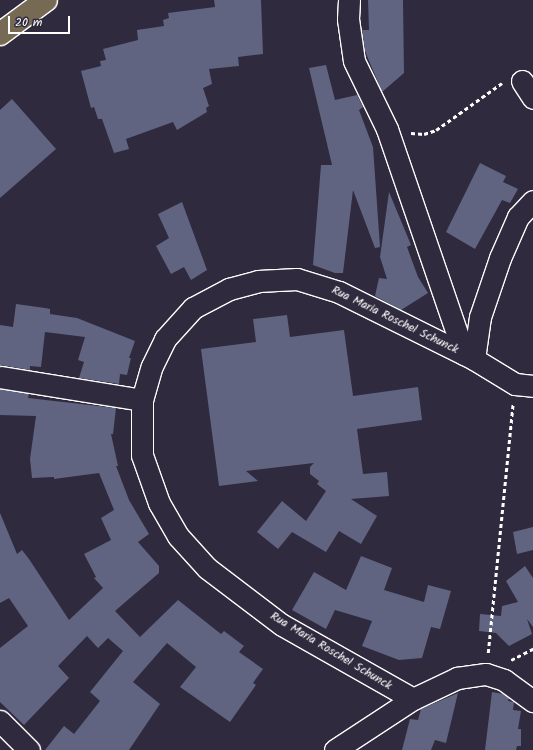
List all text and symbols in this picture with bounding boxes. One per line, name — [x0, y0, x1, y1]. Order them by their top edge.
scale bar — [10, 8, 72, 34]
text: 20 m — [15, 13, 42, 32]
street label: Rua Maria Roschel Schunck — [329, 283, 461, 357]
street label: Rua Maria Roschel Schunck — [268, 609, 394, 693]

